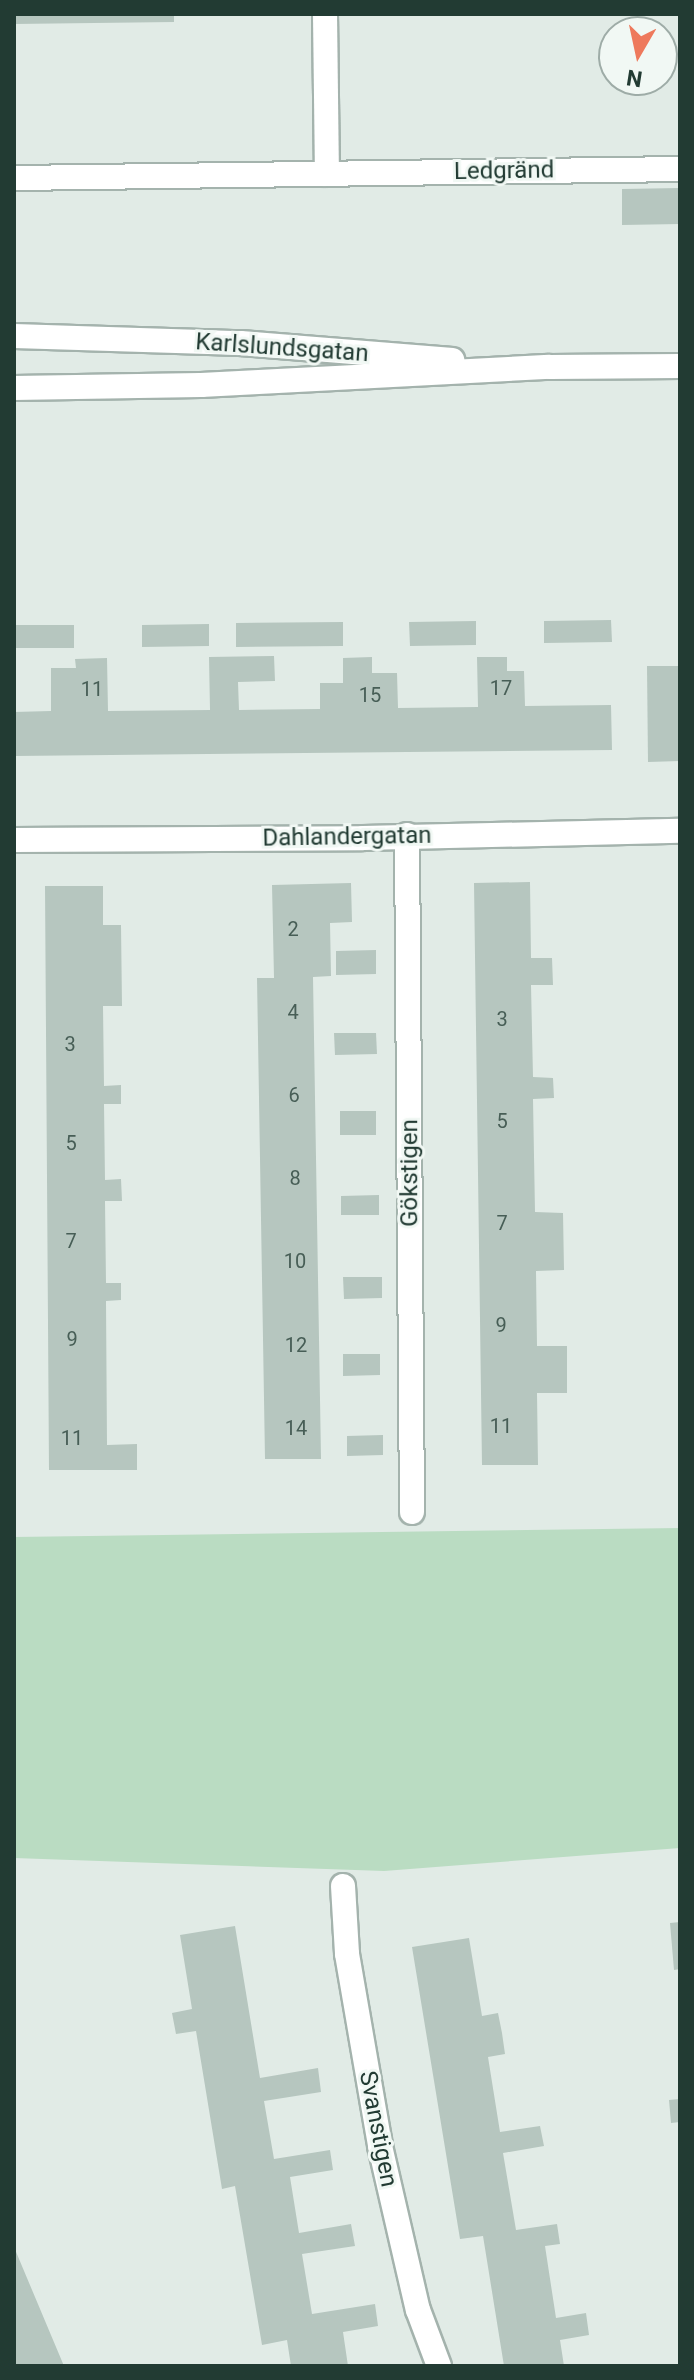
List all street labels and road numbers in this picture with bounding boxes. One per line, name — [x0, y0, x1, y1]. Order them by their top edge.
street label: Ledgränd — [454, 156, 554, 186]
street label: Karlslundsgatan — [195, 328, 369, 368]
street label: Dahlandergatan — [262, 821, 432, 853]
street label: Gökstigen — [396, 1119, 424, 1227]
street label: Svanstigen — [353, 2069, 403, 2189]

